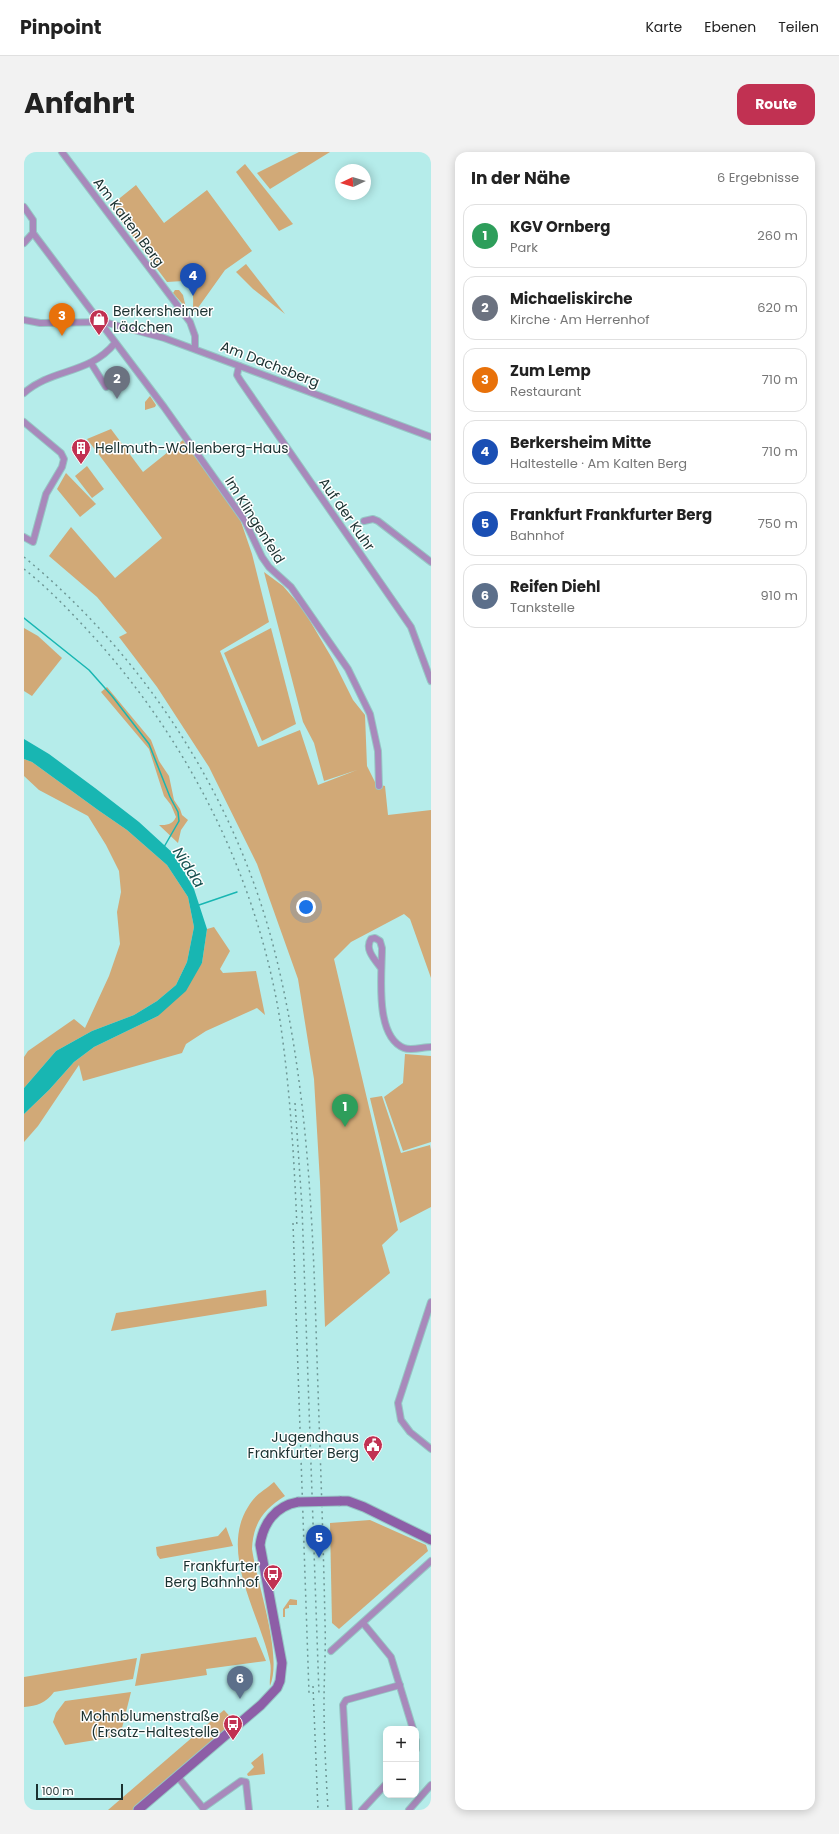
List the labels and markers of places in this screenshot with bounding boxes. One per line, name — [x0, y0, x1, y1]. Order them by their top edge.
pin: 4 — [180, 263, 206, 296]
place label: Berkersheimer Lädchen — [113, 301, 213, 337]
pin: 3 — [49, 303, 75, 336]
shop icon: Berkersheimer Lädchen — [88, 308, 110, 336]
pin: 2 — [104, 366, 130, 399]
building icon: Hellmuth-Wollenberg-Haus — [70, 437, 92, 465]
place label: Hellmuth-Wollenberg-Haus — [95, 438, 289, 458]
pin: 1 — [332, 1094, 358, 1127]
place label: Jugendhaus Frankfurter Berg — [248, 1427, 359, 1463]
public building icon: Jugendhaus Frankfurter Berg — [362, 1434, 384, 1462]
pin: 5 — [306, 1525, 332, 1558]
place label: Frankfurter Berg Bahnhof — [165, 1556, 259, 1592]
bus stop icon: Frankfurter Berg Bahnhof — [262, 1563, 284, 1591]
pin: 6 — [227, 1666, 253, 1699]
place label: Mohnblumenstraße (Ersatz-Haltestelle — [81, 1706, 219, 1742]
bus stop icon: Mohnblumenstraße (Ersatz-Haltestelle — [222, 1713, 244, 1741]

